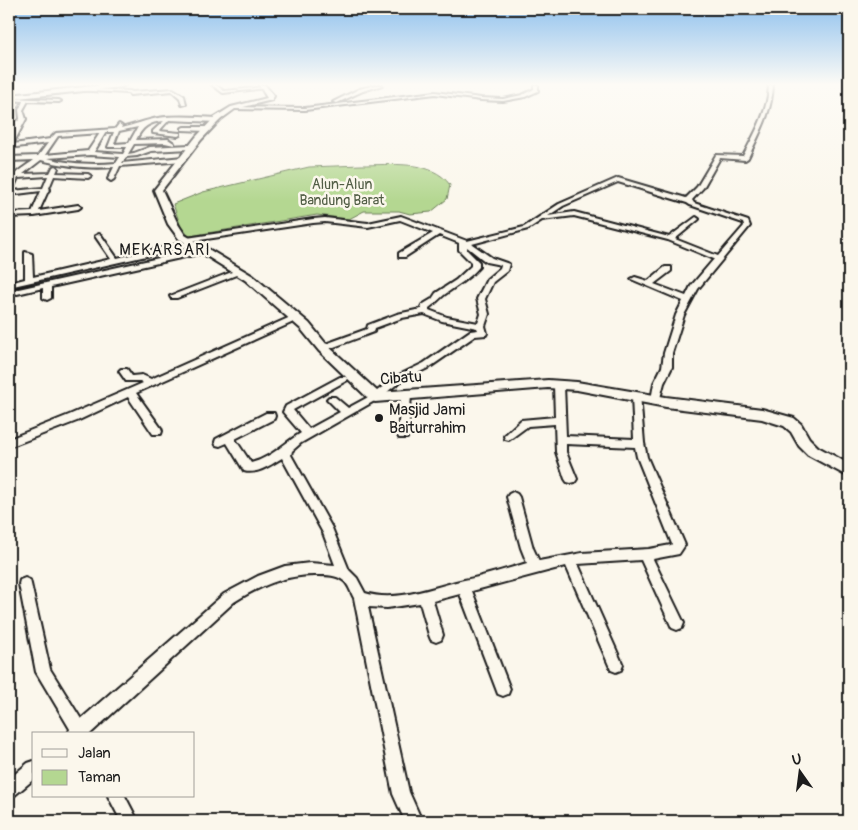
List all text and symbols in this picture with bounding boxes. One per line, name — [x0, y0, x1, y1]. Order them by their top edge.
park label: Alun-Alun Bandung Barat — [299, 176, 385, 209]
district label: MEKARSARI — [119, 240, 211, 260]
street label: Cibatu — [379, 367, 423, 389]
place label: Masjid Jami Baiturrahim — [389, 400, 466, 438]
marker: Masjid Jami Baiturrahim — [373, 412, 385, 424]
legend — [32, 732, 195, 798]
text: Jalan — [78, 744, 111, 763]
north arrow — [776, 748, 826, 798]
text: U — [790, 751, 804, 769]
text: Taman — [78, 768, 121, 787]

